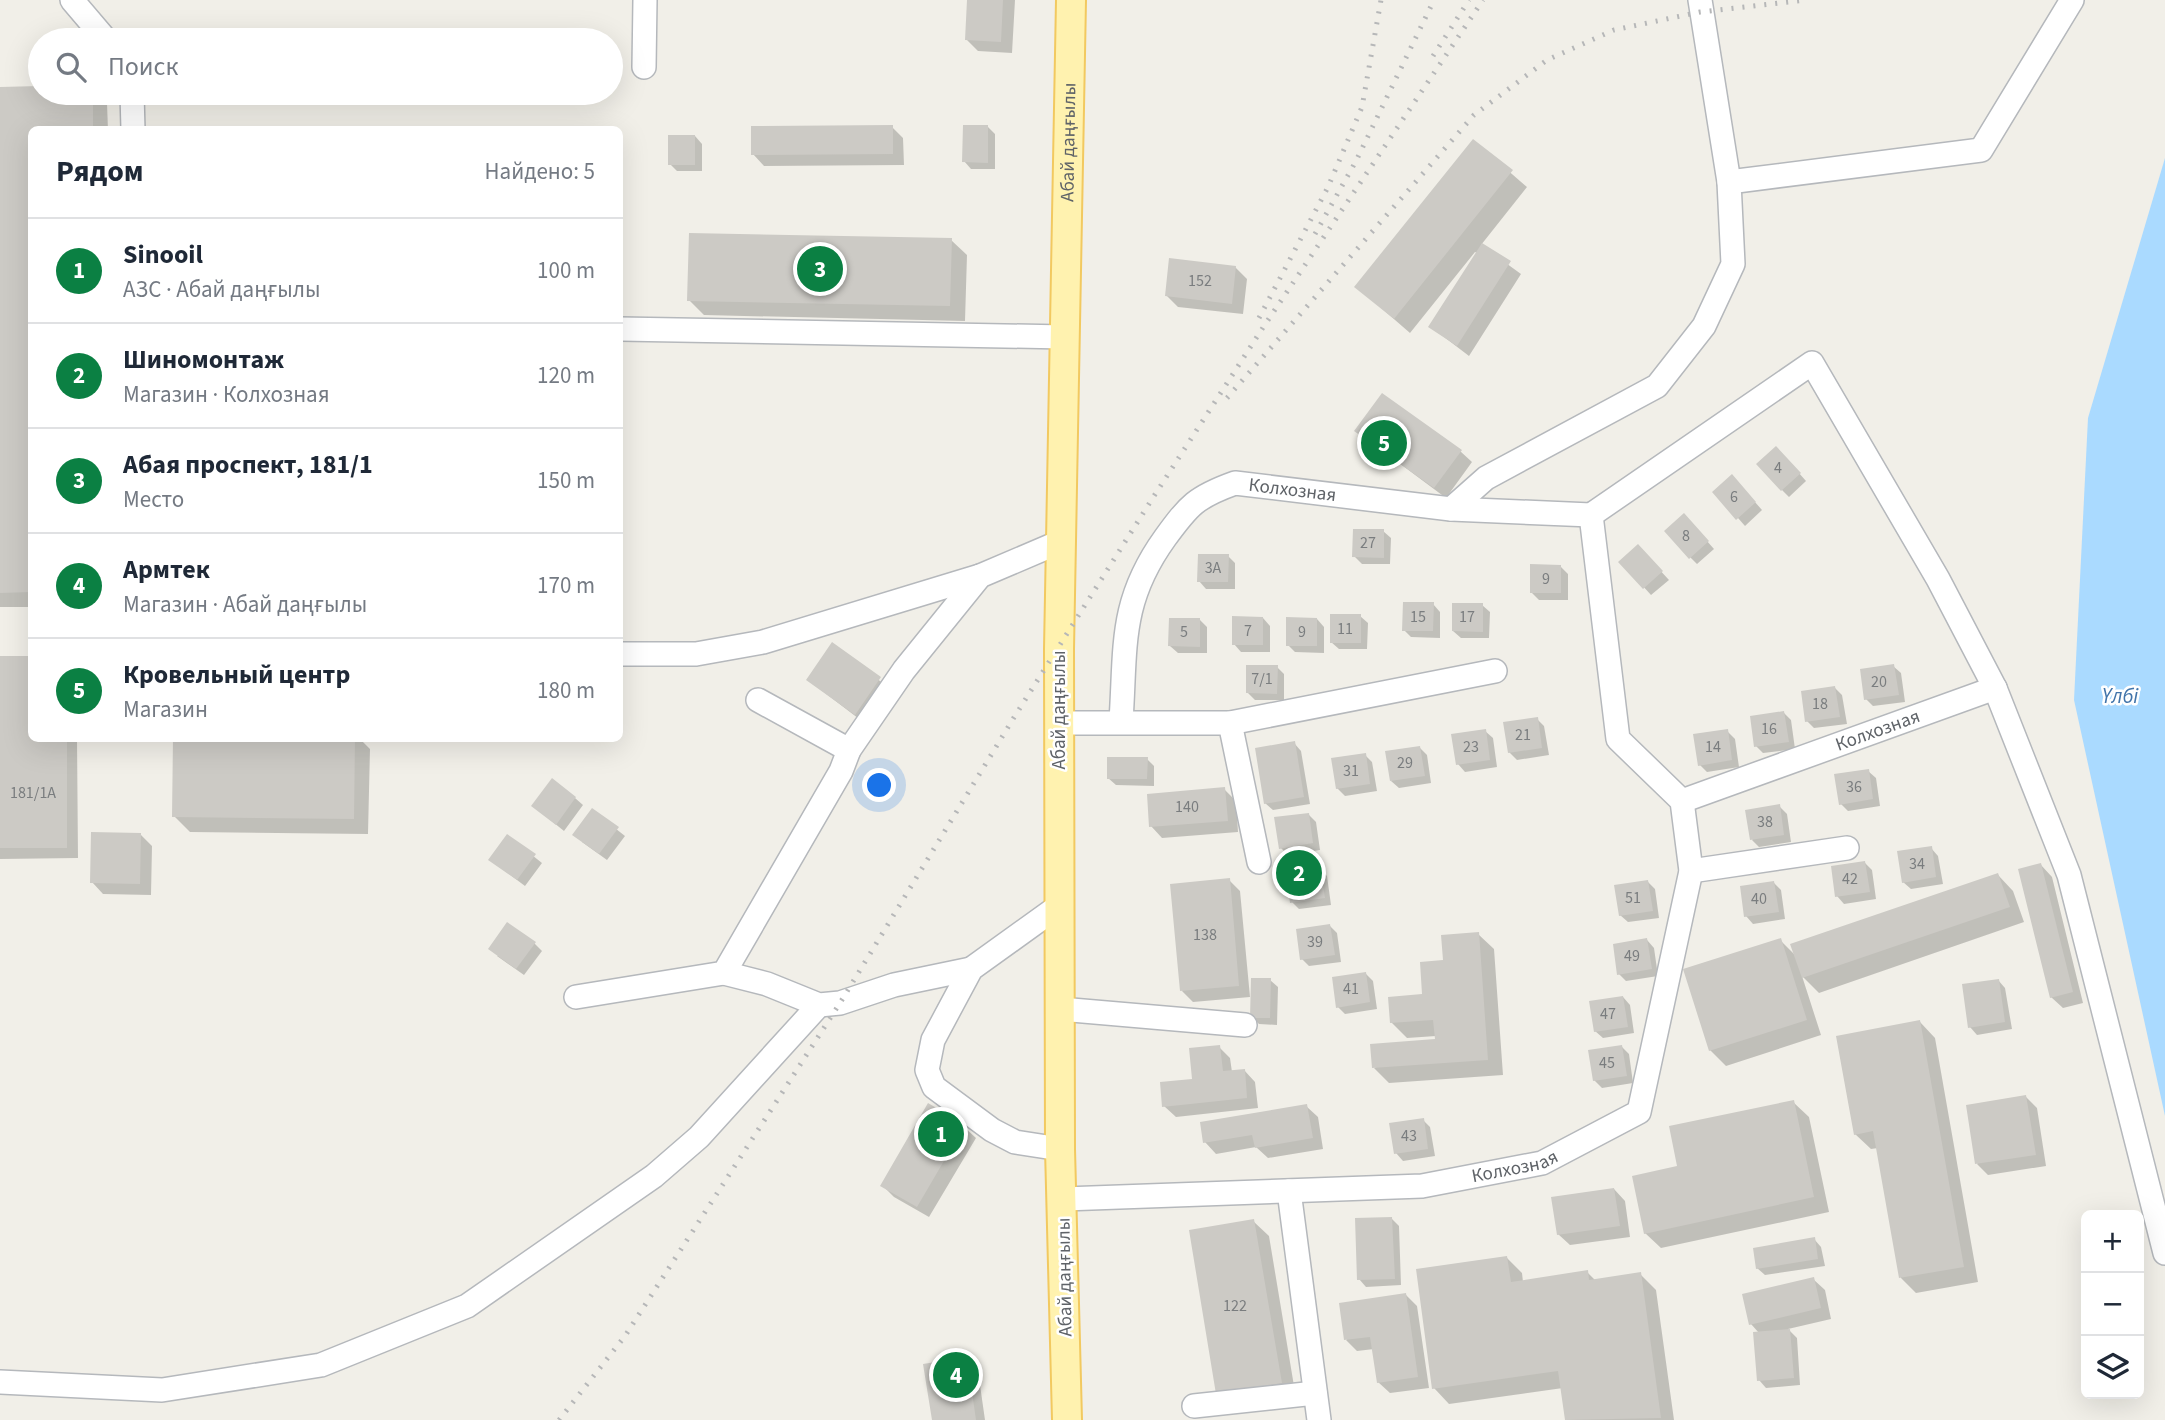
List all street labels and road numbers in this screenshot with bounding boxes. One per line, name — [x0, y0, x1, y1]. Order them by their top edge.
street label: Абай даңғылы — [1054, 82, 1083, 202]
street label: Колхозная — [1247, 471, 1338, 509]
street label: Абай даңғылы — [1046, 650, 1073, 770]
street label: Колхозная — [1832, 703, 1924, 758]
street label: Колхозная — [1469, 1143, 1563, 1190]
street label: Абай даңғылы — [1050, 1217, 1080, 1337]

